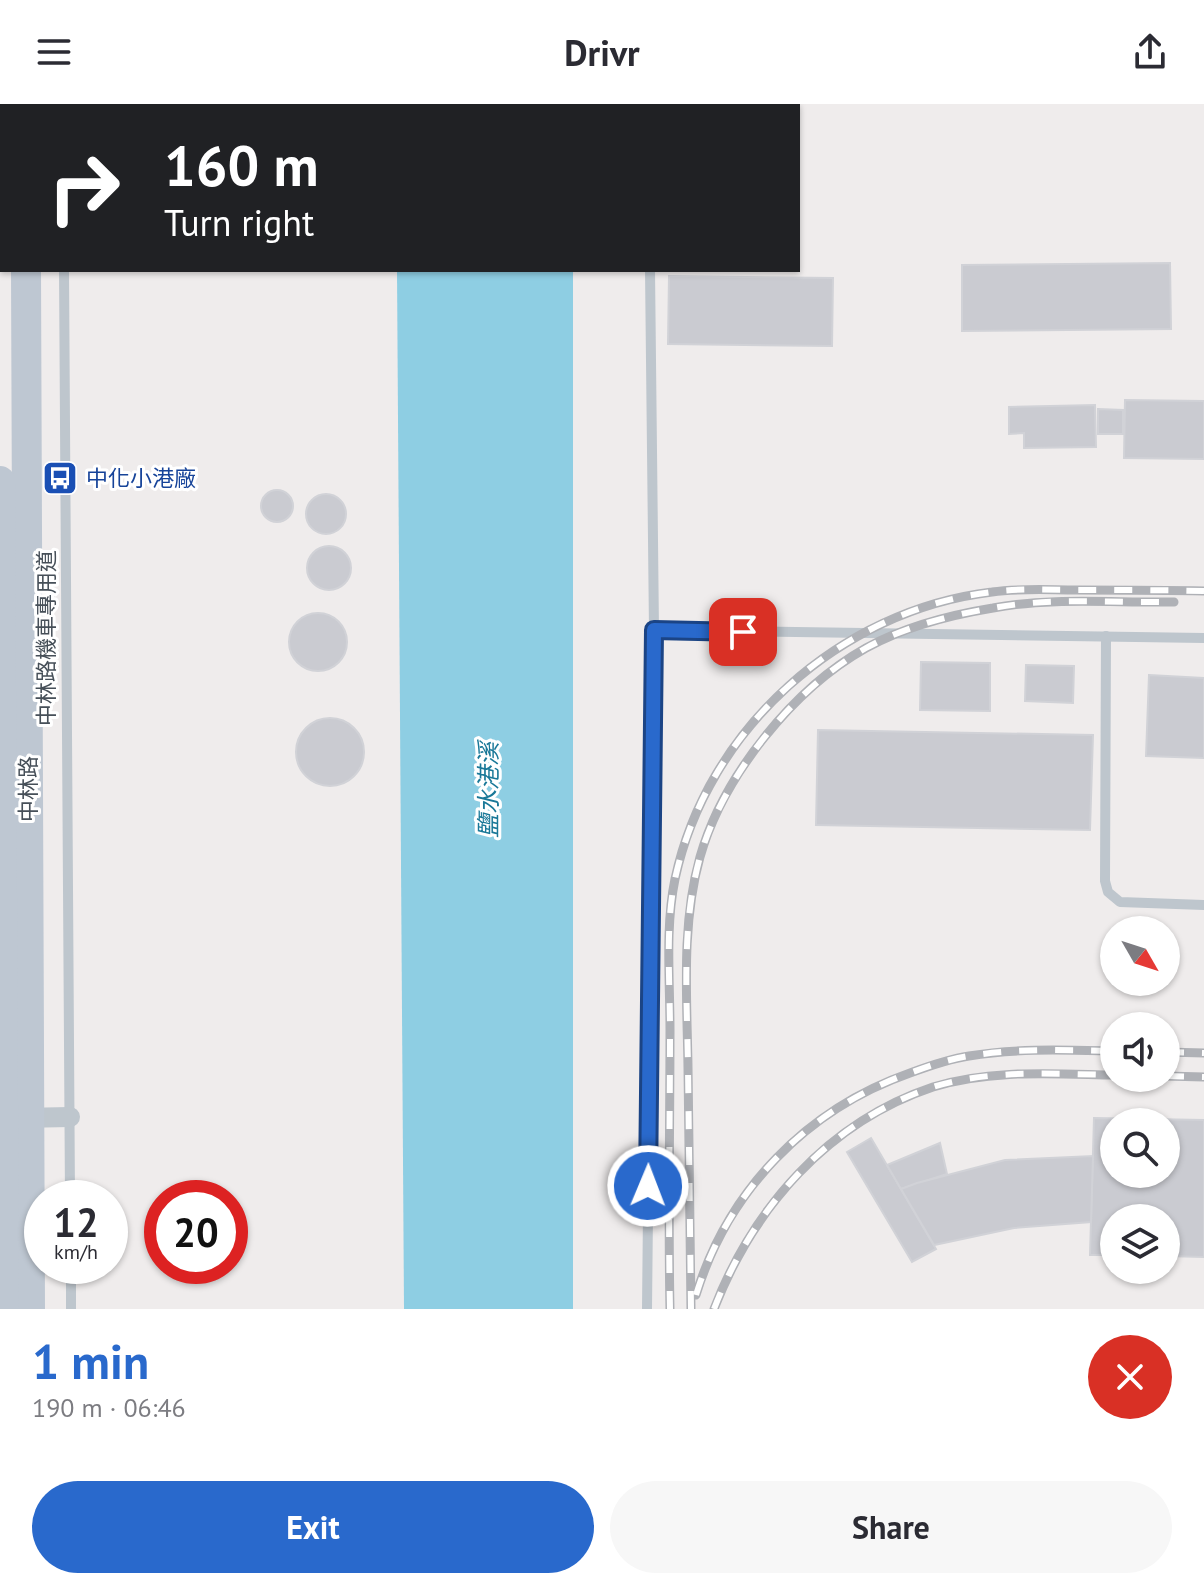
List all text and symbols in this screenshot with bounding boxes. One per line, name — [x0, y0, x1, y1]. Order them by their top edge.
text: Drivr — [564, 29, 640, 76]
icon: menu — [32, 30, 76, 74]
icon: share — [1128, 30, 1172, 74]
text: 160 m — [164, 129, 319, 201]
icon: right — [32, 136, 136, 240]
text: Turn right — [164, 199, 314, 246]
bus stop icon: 中化小港廠 — [41, 459, 79, 497]
place label: 中化小港廠 — [86, 464, 196, 492]
street label: 中林路機車專用道 — [32, 550, 60, 726]
pin — [709, 598, 777, 666]
icon: arrive — [721, 610, 765, 654]
water label: 鹽水港溪 — [473, 739, 504, 838]
street label: 中林路 — [14, 756, 42, 822]
north arrow — [1100, 916, 1180, 996]
map controls — [1100, 916, 1180, 1284]
button: sound — [1100, 1012, 1180, 1092]
button: search — [1100, 1108, 1180, 1188]
position arrow — [606, 1144, 690, 1228]
speed limit sign: 20 — [144, 1180, 248, 1284]
text: 12 — [53, 1196, 99, 1248]
button: layers — [1100, 1204, 1180, 1284]
text: km/h — [54, 1239, 98, 1265]
text: 1 min — [32, 1330, 149, 1392]
button: close — [1088, 1335, 1172, 1419]
text: 190 m · 06:46 — [32, 1391, 186, 1424]
button: Exit — [32, 1481, 594, 1573]
button: Share — [610, 1481, 1172, 1573]

